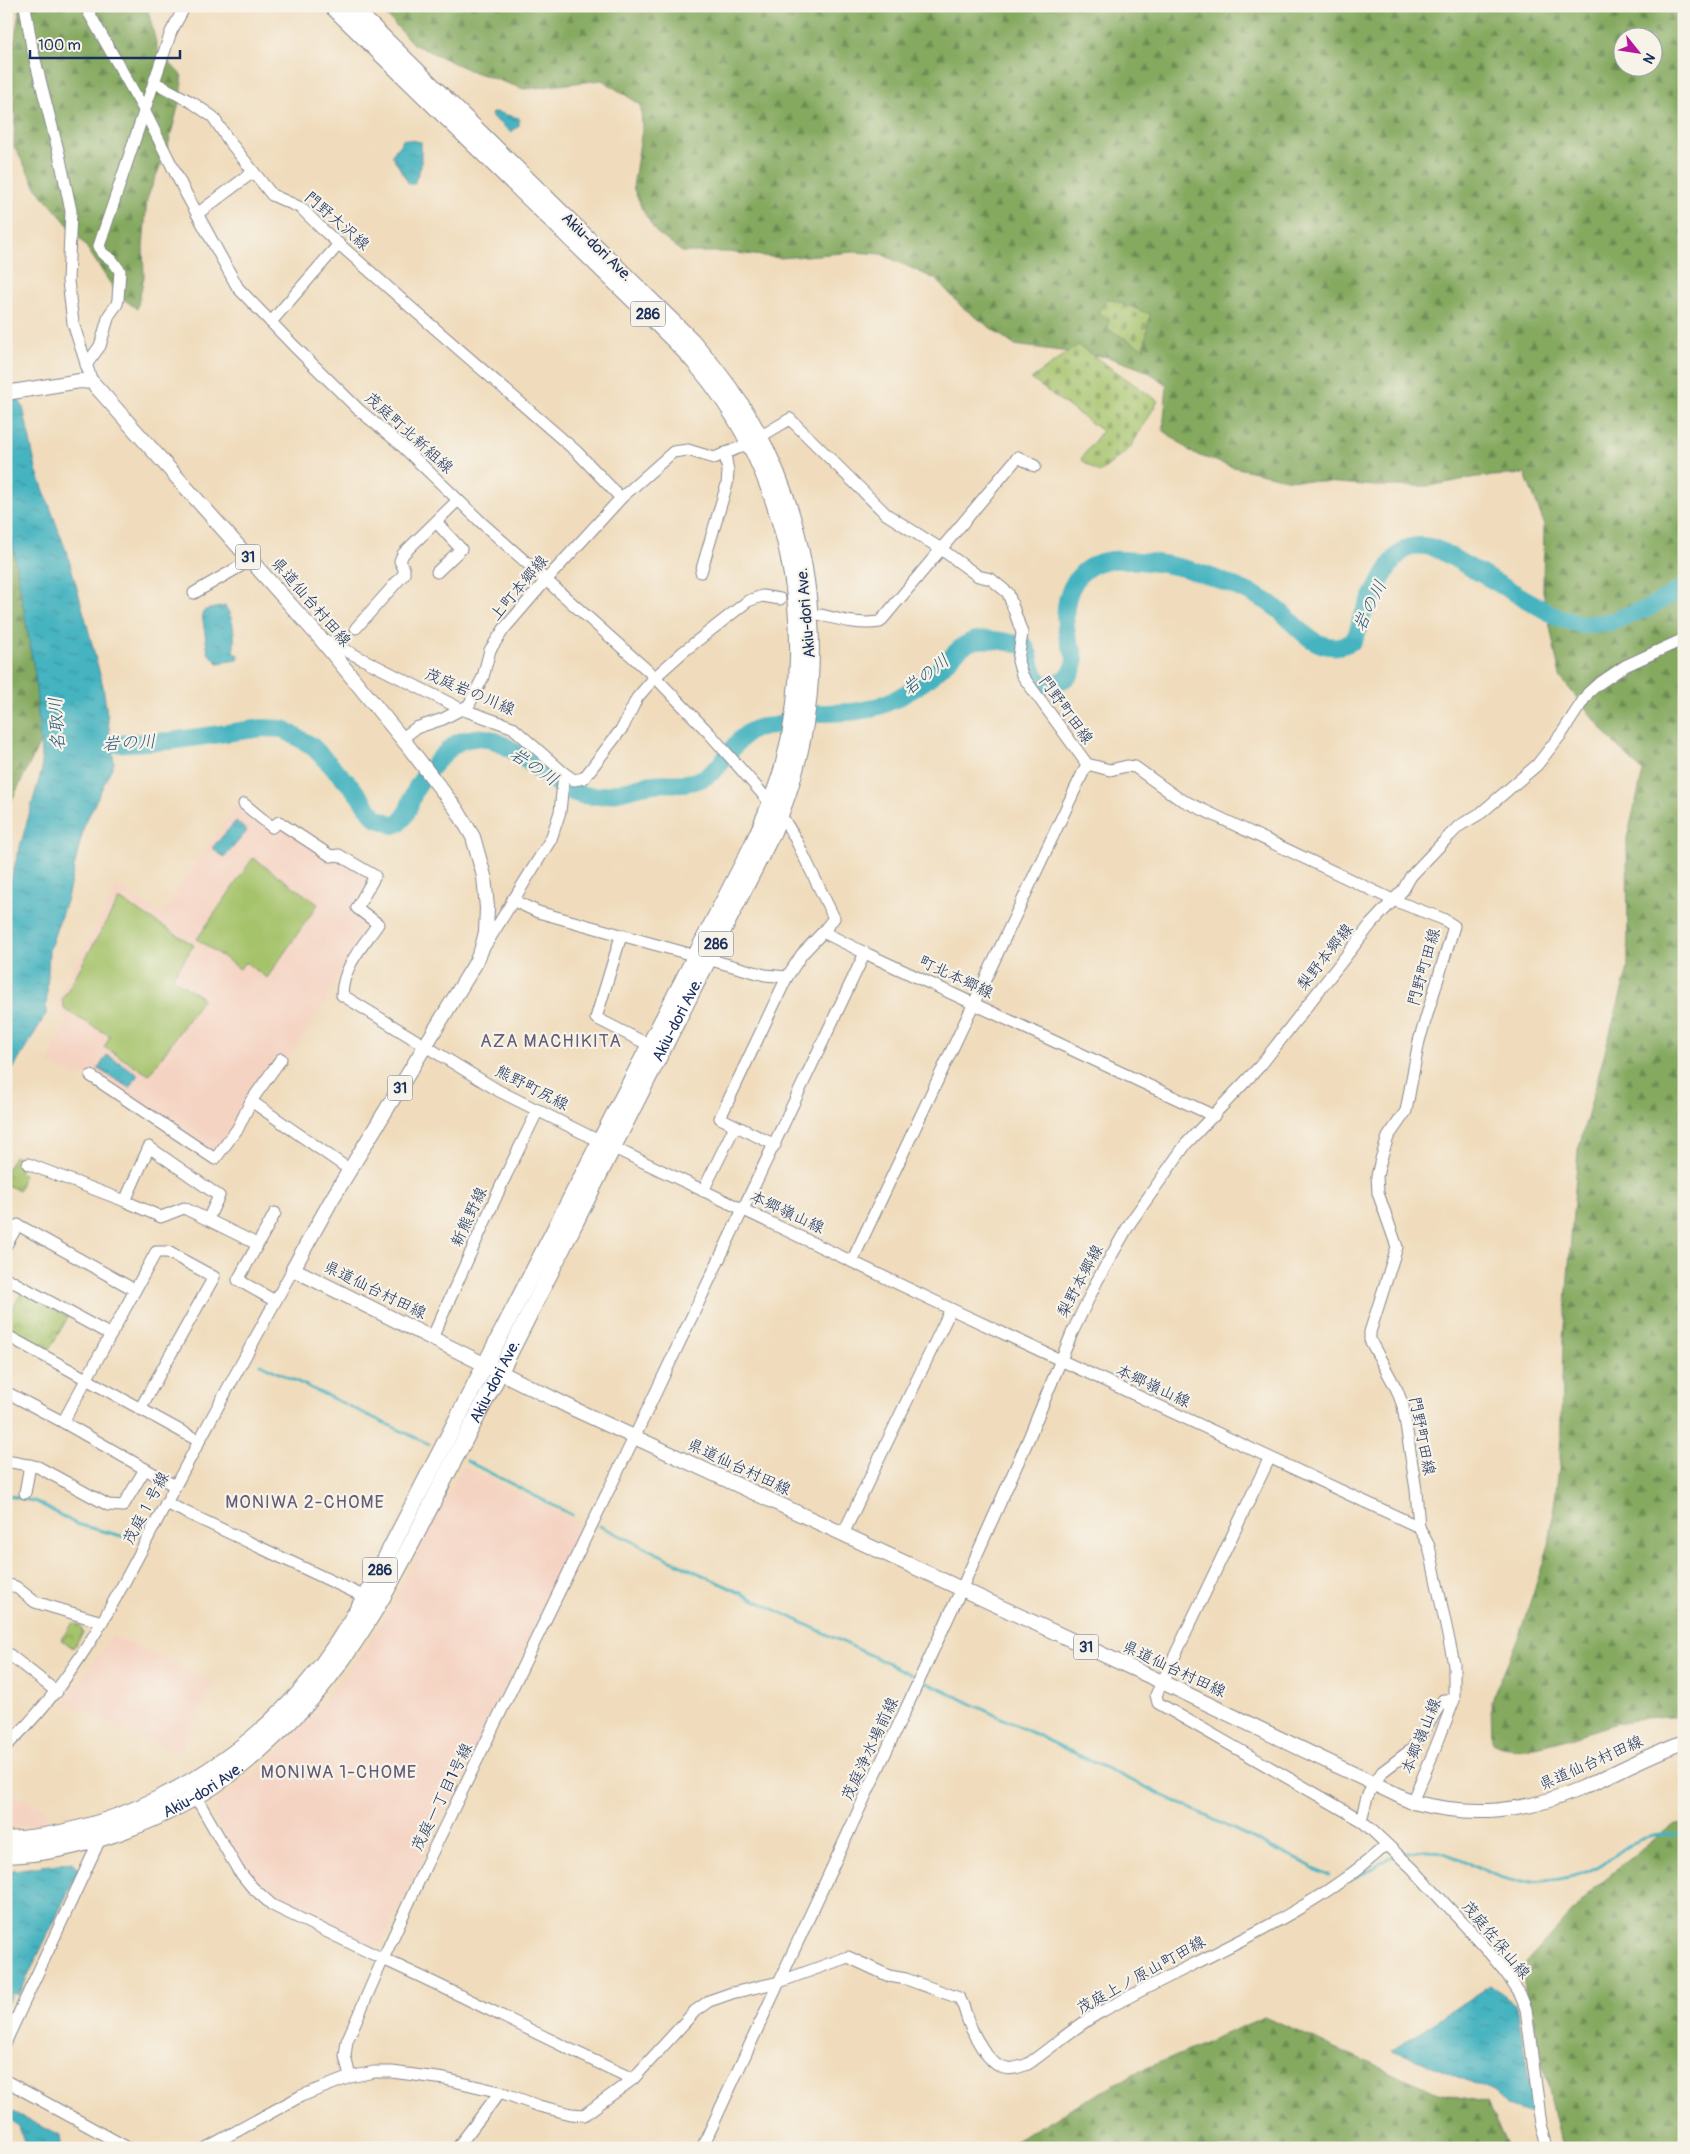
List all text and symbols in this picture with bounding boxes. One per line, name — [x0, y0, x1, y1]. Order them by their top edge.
scale bar — [30, 28, 180, 60]
north arrow — [1612, 28, 1662, 78]
text: 100 m — [38, 36, 81, 55]
text: N — [1639, 50, 1659, 67]
street label: 門野大沢線 — [300, 187, 374, 255]
street label: Akiu-dori Ave. — [557, 208, 637, 286]
road number: 286 — [630, 302, 666, 326]
street label: 茂庭町北新組線 — [361, 388, 457, 478]
road number: 31 — [236, 544, 260, 570]
street label: 上町本郷線 — [486, 551, 552, 625]
street label: 県道仙台村田線 — [267, 553, 355, 651]
street label: Akiu-dori Ave. — [792, 567, 820, 659]
water label: 岩の川 — [1348, 577, 1392, 635]
water label: 岩の川 — [898, 649, 954, 701]
street label: 茂庭岩の川線 — [422, 664, 518, 720]
street label: 門野町田線 — [1034, 672, 1098, 748]
water label: 名取川 — [44, 696, 70, 752]
water label: 岩の川 — [101, 730, 157, 756]
water label: 岩の川 — [505, 742, 563, 792]
street label: 梨野本郷線 — [1292, 919, 1358, 995]
street label: 門野町田線 — [1403, 926, 1445, 1008]
road number: 286 — [698, 932, 734, 956]
street label: 町北本郷線 — [916, 951, 996, 1003]
street label: Akiu-dori Ave. — [648, 975, 707, 1065]
district label: AZA MACHIKITA — [480, 1030, 622, 1053]
street label: 熊野町尻線 — [492, 1061, 572, 1115]
road number: 31 — [388, 1076, 412, 1100]
street label: 新熊野線 — [446, 1184, 492, 1250]
street label: 本郷嶺山線 — [747, 1186, 827, 1238]
street label: 梨野本郷線 — [1052, 1241, 1108, 1321]
street label: 県道仙台村田線 — [320, 1256, 430, 1324]
street label: Akiu-dori Ave. — [465, 1336, 525, 1427]
street label: 本郷嶺山線 — [1113, 1360, 1193, 1412]
street label: 門野町田線 — [1405, 1395, 1439, 1477]
street label: 県道仙台村田線 — [684, 1434, 794, 1500]
street label: 茂庭１号線 — [118, 1468, 174, 1548]
district label: MONIWA 2-CHOME — [225, 1491, 385, 1514]
road number: 286 — [362, 1558, 398, 1582]
road number: 31 — [1074, 1634, 1098, 1660]
street label: 県道仙台村田線 — [1119, 1636, 1229, 1702]
street label: 茂庭浄水場前線 — [837, 1694, 903, 1804]
street label: 本郷嶺山線 — [1397, 1695, 1445, 1777]
street label: 県道仙台村田線 — [1536, 1731, 1646, 1795]
street label: 茂庭一丁目1号線 — [407, 1739, 477, 1855]
street label: Akiu-dori Ave. — [160, 1758, 248, 1822]
district label: MONIWA 1-CHOME — [261, 1761, 417, 1784]
street label: 茂庭佐保山線 — [1457, 1897, 1535, 1983]
street label: 茂庭上ノ原山町田線 — [1073, 1931, 1209, 2019]

